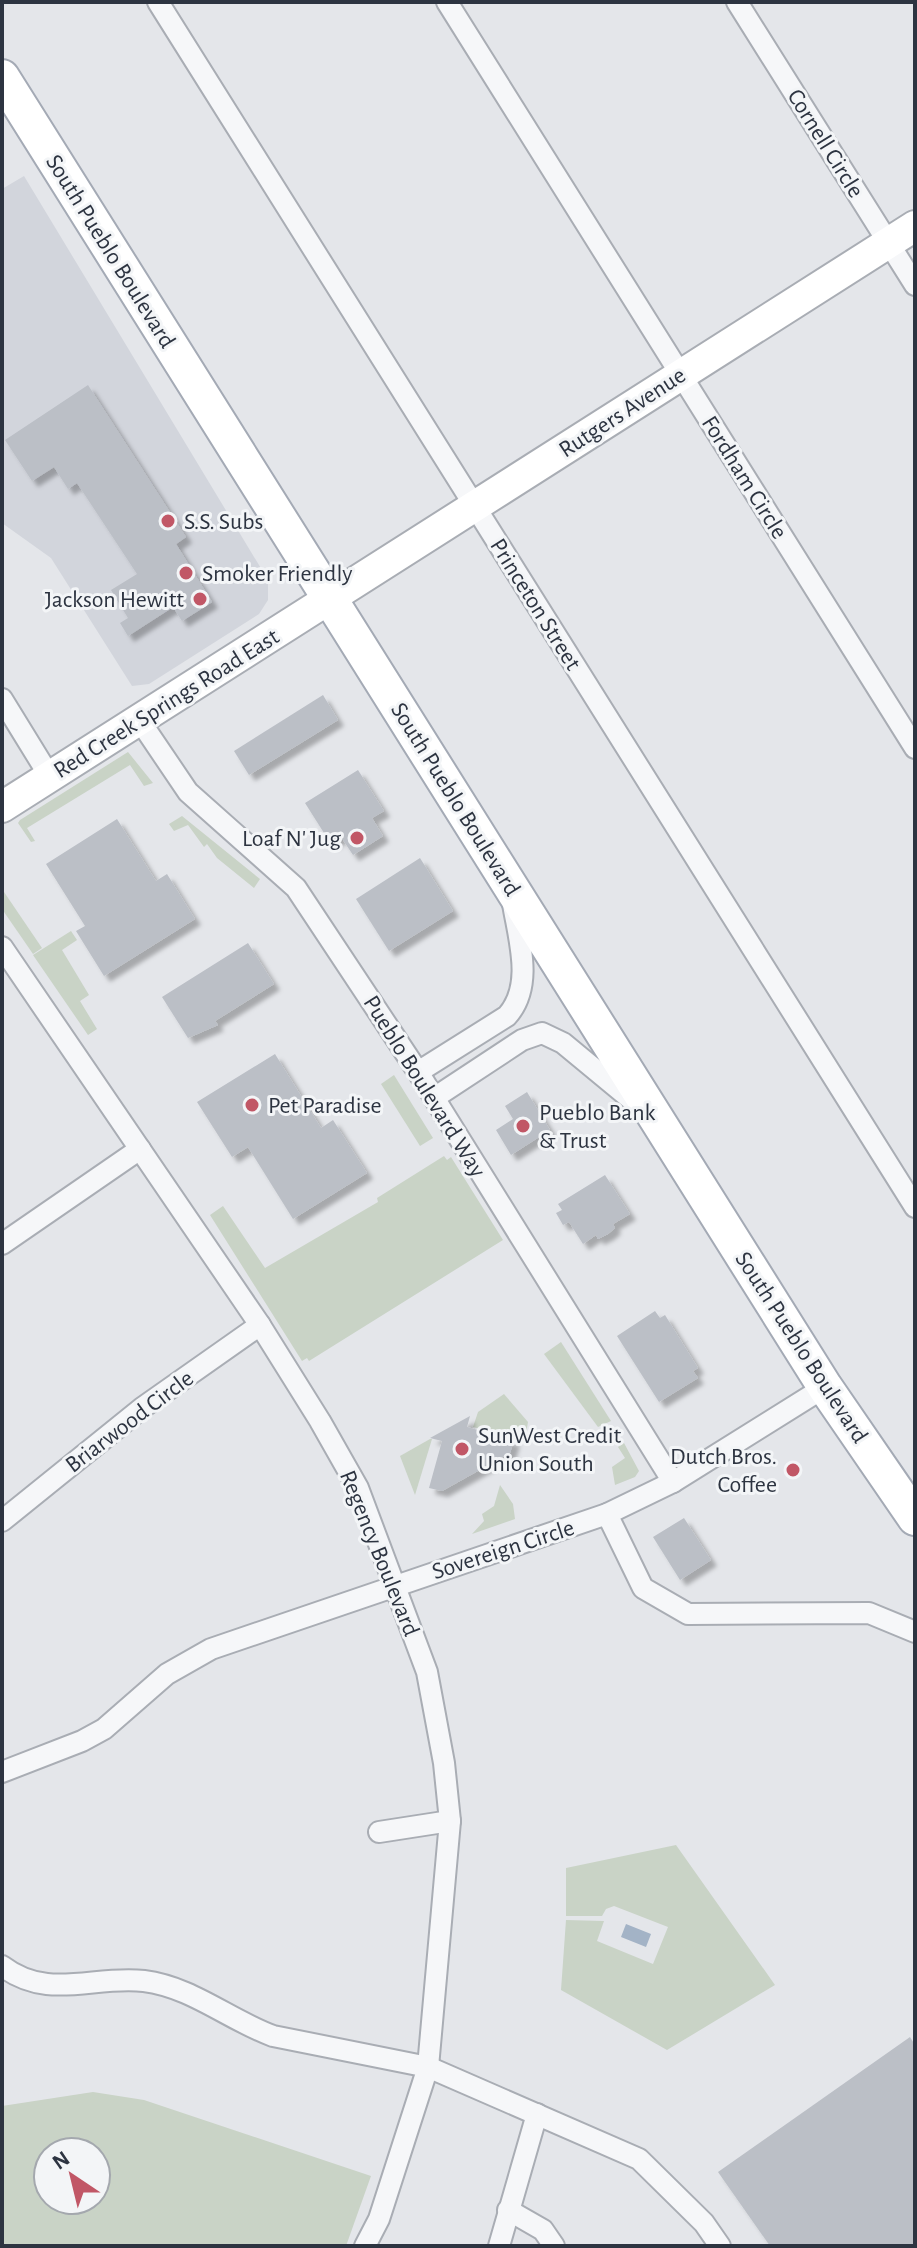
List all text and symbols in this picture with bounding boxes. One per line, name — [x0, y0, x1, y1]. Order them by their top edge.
street label: Cornell Circle — [782, 85, 868, 202]
street label: South Pueblo Boulevard — [41, 151, 179, 352]
street label: Rutgers Avenue — [555, 363, 690, 463]
street label: Fordham Circle — [697, 412, 791, 543]
place label: S.S. Subs — [184, 510, 263, 534]
marker: S.S. Subs — [159, 512, 177, 530]
street label: Princeton Street — [485, 535, 585, 675]
place label: Smoker Friendly — [202, 562, 353, 586]
marker: Smoker Friendly — [177, 564, 195, 582]
place label: Jackson Hewitt — [45, 588, 184, 612]
marker: Jackson Hewitt — [191, 590, 209, 608]
street label: Red Creek Springs Road East — [50, 624, 284, 783]
street label: South Pueblo Boulevard — [386, 699, 524, 900]
place label: Loaf N' Jug — [242, 827, 341, 851]
marker: Loaf N' Jug — [348, 829, 366, 847]
street label: Pueblo Boulevard Way — [359, 992, 490, 1182]
place label: Pet Paradise — [268, 1094, 382, 1118]
marker: Pet Paradise — [243, 1096, 261, 1114]
place label: Pueblo Bank & Trust — [539, 1101, 656, 1153]
marker: Pueblo Bank & Trust — [514, 1117, 532, 1135]
street label: South Pueblo Boulevard — [730, 1248, 872, 1448]
street label: Briarwood Circle — [61, 1366, 198, 1477]
place label: SunWest Credit Union South — [478, 1424, 622, 1476]
marker: SunWest Credit Union South — [453, 1440, 471, 1458]
place label: Dutch Bros. Coffee — [670, 1445, 777, 1497]
marker: Dutch Bros. Coffee — [784, 1461, 802, 1479]
street label: Regency Boulevard — [335, 1467, 423, 1640]
street label: Sovereign Circle — [429, 1516, 577, 1584]
north arrow — [32, 2136, 112, 2216]
text: N — [49, 2147, 74, 2174]

